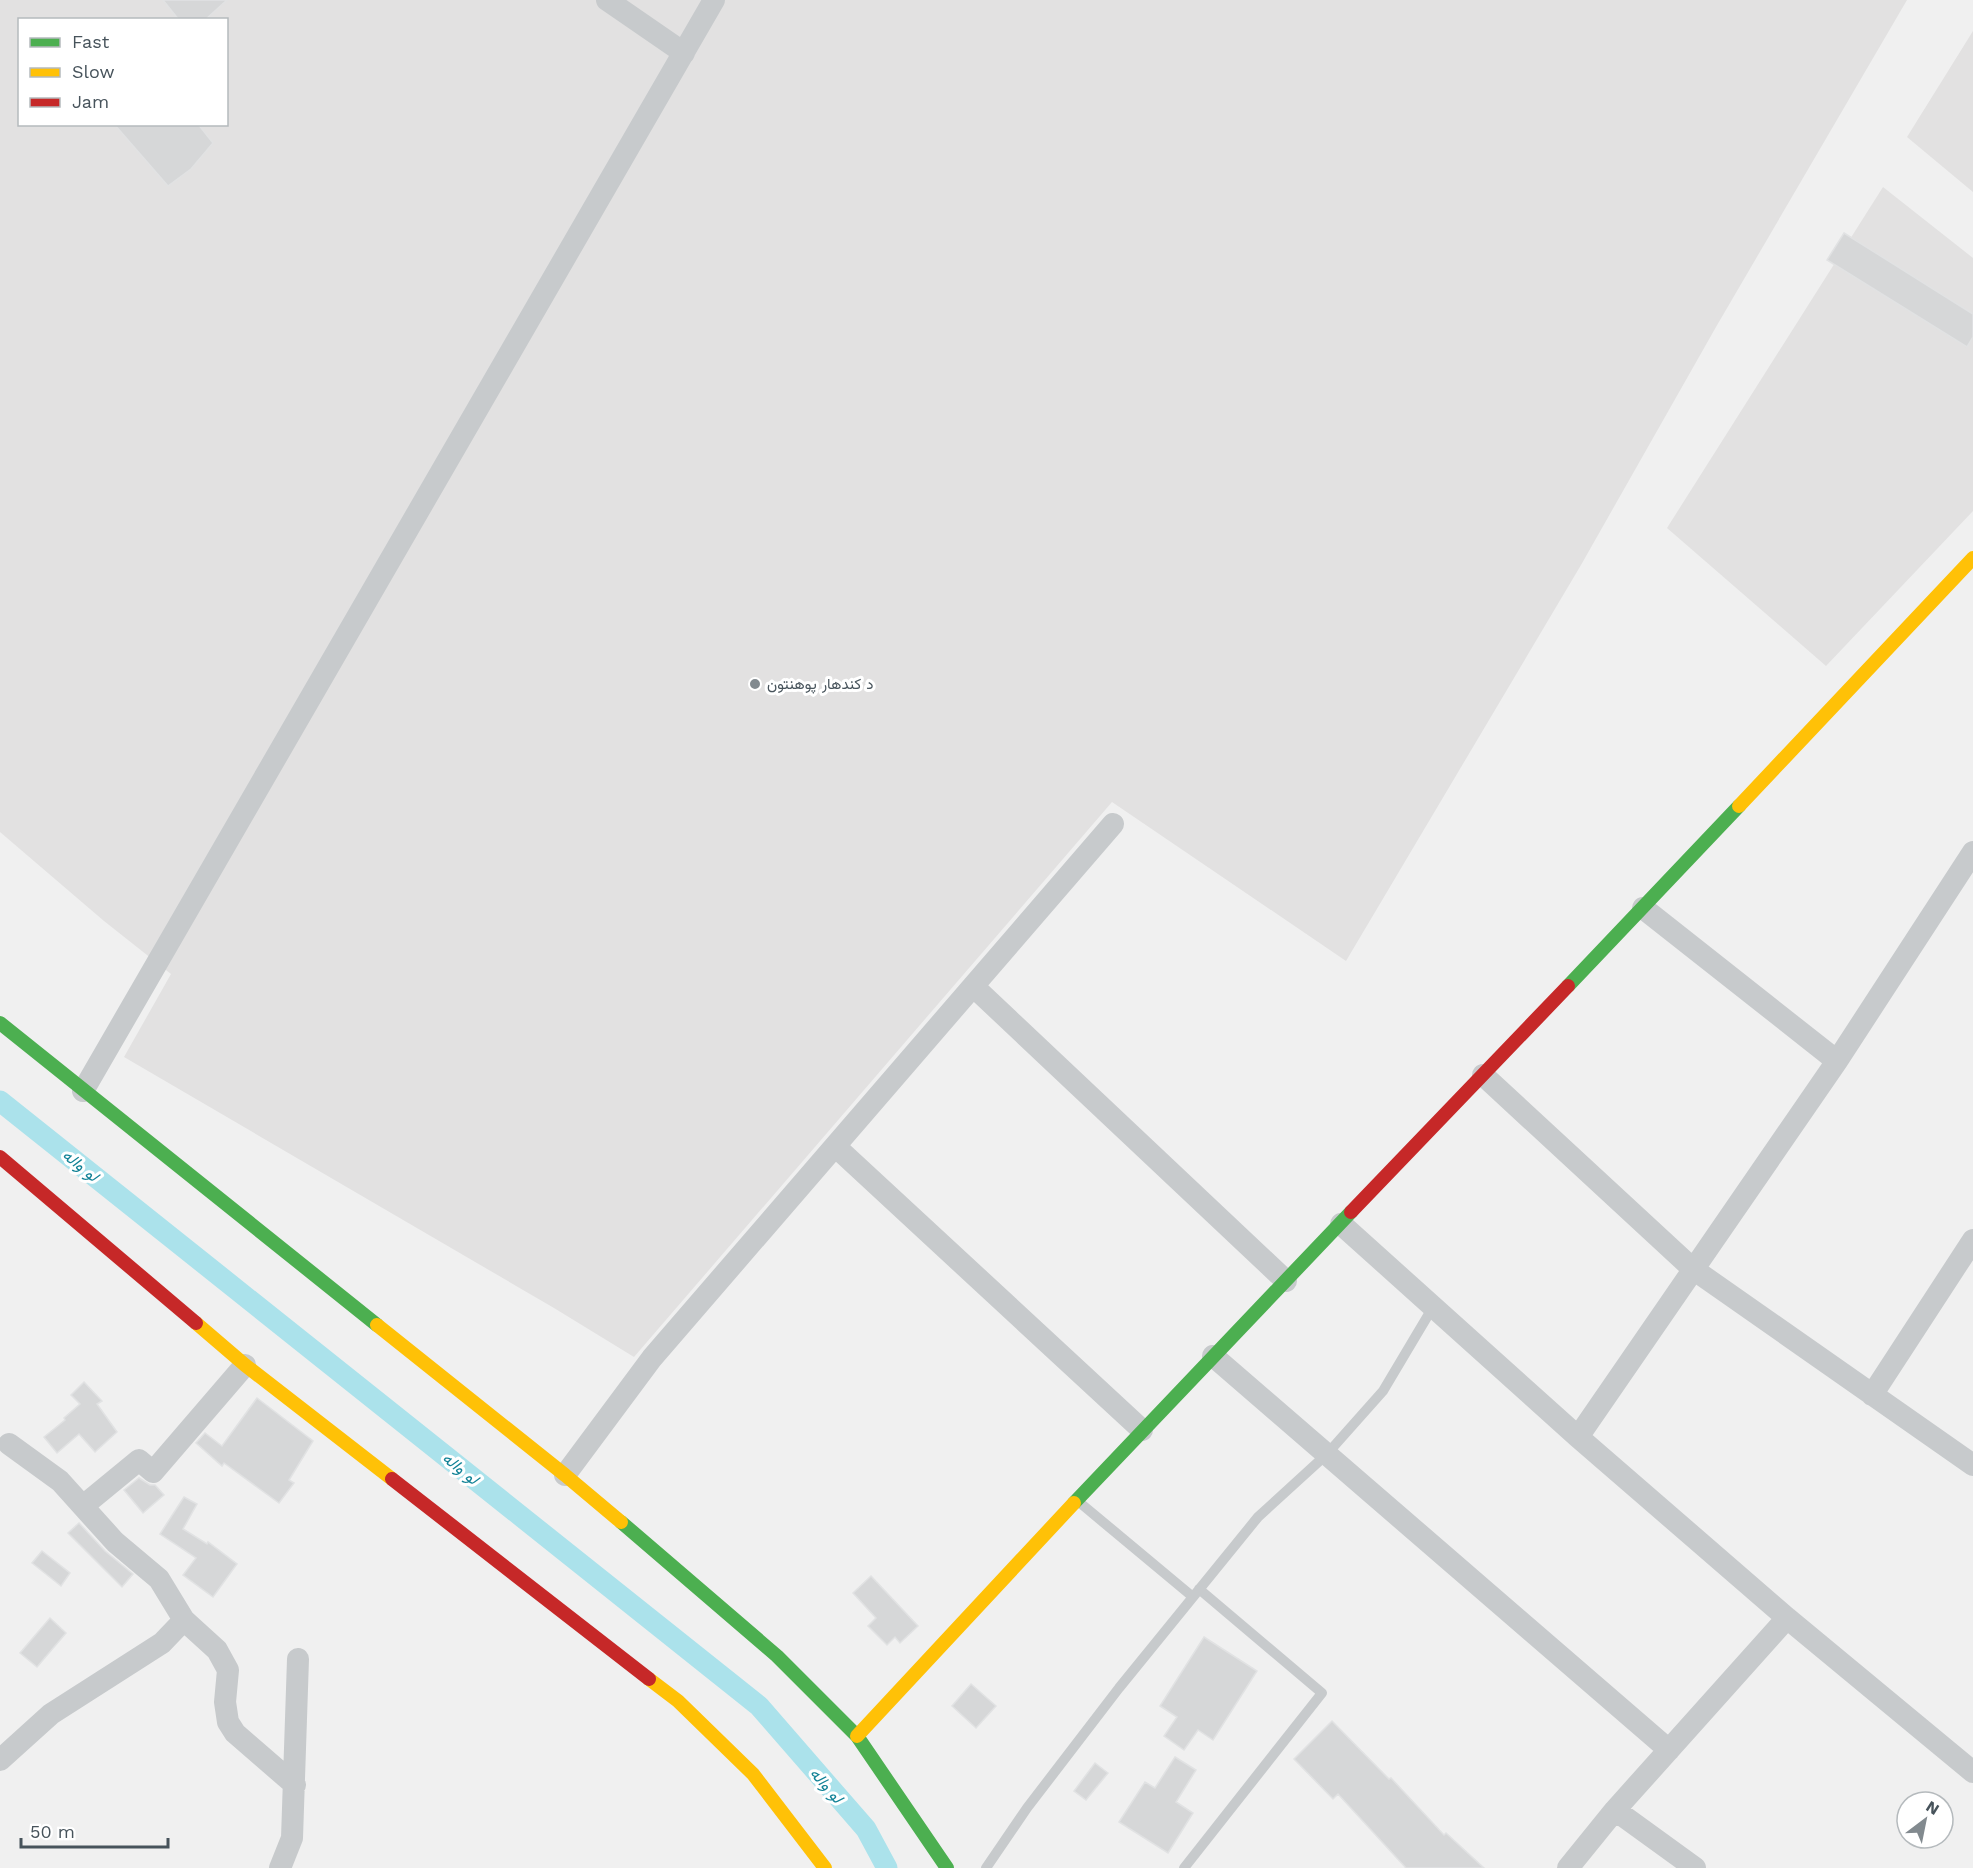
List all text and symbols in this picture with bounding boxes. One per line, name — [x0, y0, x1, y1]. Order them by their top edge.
legend — [18, 18, 228, 126]
text: Fast — [72, 31, 110, 52]
text: Slow — [72, 61, 115, 82]
text: Jam — [72, 91, 109, 112]
place label: د کندهار پوهنتون — [767, 675, 873, 694]
marker: د کندهار پوهنتون — [748, 677, 762, 691]
water label: لو واله — [58, 1145, 104, 1188]
water label: لو واله — [438, 1448, 484, 1491]
water label: لو واله — [805, 1764, 849, 1809]
north arrow — [1895, 1790, 1955, 1850]
text: N — [1923, 1797, 1943, 1819]
scale bar — [21, 1811, 168, 1849]
text: 50 m — [30, 1821, 75, 1842]

